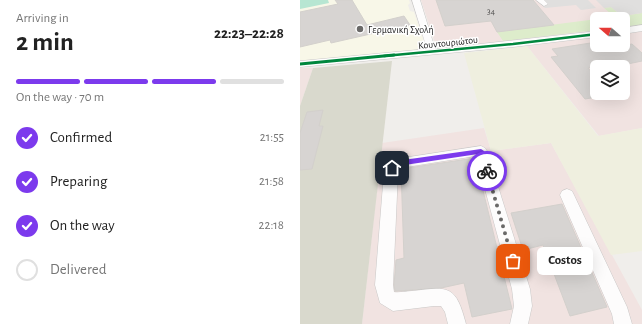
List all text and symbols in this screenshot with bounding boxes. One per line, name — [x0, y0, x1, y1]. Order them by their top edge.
house number: 34 — [487, 7, 496, 16]
text: Arriving in — [16, 12, 69, 25]
north arrow — [590, 12, 630, 52]
map controls — [590, 12, 630, 100]
marker: Γερμανική Σχολή — [355, 24, 365, 34]
place label: Γερμανική Σχολή — [368, 25, 434, 35]
text: 22:23–22:28 — [214, 26, 284, 41]
text: 2 min — [16, 29, 74, 55]
street label: Κουντουριώτου — [418, 35, 479, 51]
button: layers — [590, 60, 630, 100]
text: On the way · 70 m — [16, 91, 104, 104]
icon: check — [16, 127, 38, 149]
text: Confirmed — [50, 130, 112, 145]
text: 21:55 — [260, 131, 284, 144]
pin — [375, 151, 409, 185]
courier — [467, 151, 507, 191]
icon: home — [381, 157, 403, 179]
icon: bike — [476, 160, 498, 182]
icon: check — [16, 171, 38, 193]
text: Preparing — [50, 174, 107, 189]
text: 21:58 — [259, 175, 284, 188]
icon: check — [16, 215, 38, 237]
text: On the way — [50, 218, 115, 233]
text: 22:18 — [259, 219, 284, 232]
pin — [496, 244, 530, 278]
callout: Costos — [537, 247, 593, 275]
icon: bag — [502, 250, 524, 272]
text: Costos — [548, 254, 582, 267]
text: Delivered — [50, 262, 107, 277]

